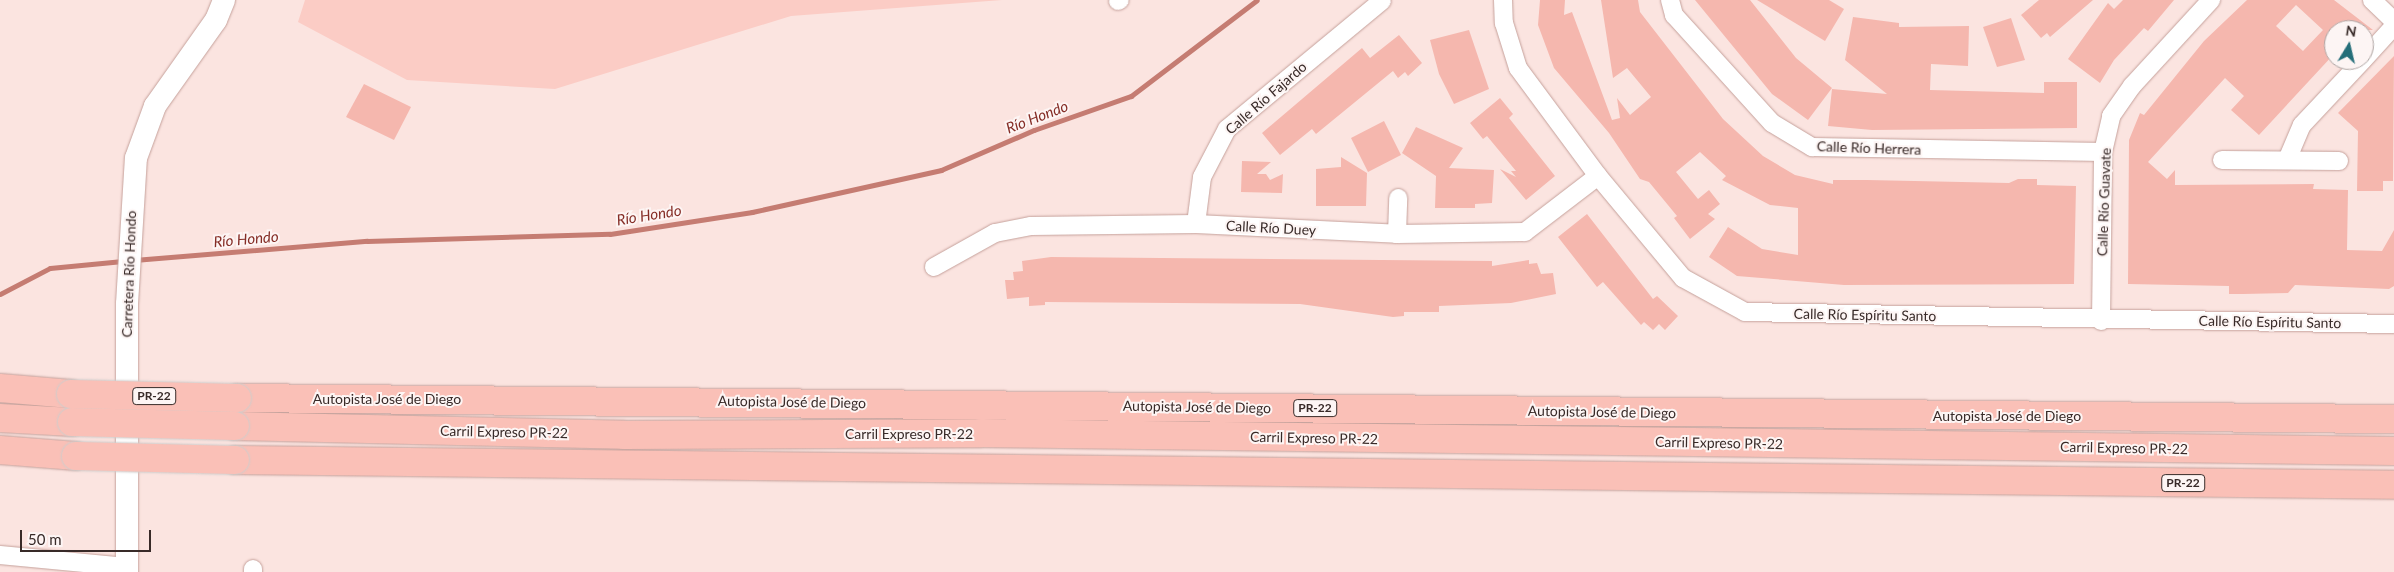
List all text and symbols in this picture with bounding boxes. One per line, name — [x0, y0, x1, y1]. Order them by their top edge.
north arrow — [2324, 20, 2374, 70]
text: N — [2345, 21, 2358, 40]
street label: Calle Río Fajardo — [1222, 58, 1310, 138]
water label: Río Hondo — [1003, 97, 1071, 137]
street label: Calle Río Herrera — [1816, 138, 1922, 158]
street label: Calle Río Guavate — [2094, 147, 2114, 257]
water label: Río Hondo — [615, 201, 683, 229]
street label: Carretera Río Hondo — [118, 210, 140, 338]
street label: Calle Río Duey — [1226, 217, 1316, 239]
water label: Río Hondo — [213, 227, 279, 251]
street label: Calle Río Espíritu Santo — [1794, 305, 1936, 325]
street label: Calle Río Espíritu Santo — [2199, 312, 2341, 332]
road number: PR-22 — [132, 386, 176, 406]
street label: Autopista José de Diego — [313, 391, 461, 407]
street label: Autopista José de Diego — [718, 392, 866, 412]
street label: Autopista José de Diego — [1123, 397, 1271, 417]
road number: PR-22 — [1292, 398, 1338, 418]
street label: Autopista José de Diego — [1528, 402, 1676, 422]
street label: Autopista José de Diego — [1933, 408, 2081, 424]
street label: Carril Expreso PR-22 — [440, 422, 568, 442]
street label: Carril Expreso PR-22 — [845, 426, 973, 442]
street label: Carril Expreso PR-22 — [1250, 428, 1378, 448]
street label: Carril Expreso PR-22 — [1655, 433, 1783, 453]
street label: Carril Expreso PR-22 — [2060, 438, 2188, 458]
road number: PR-22 — [2160, 473, 2206, 492]
scale bar — [22, 520, 154, 552]
text: 50 m — [28, 530, 62, 548]

